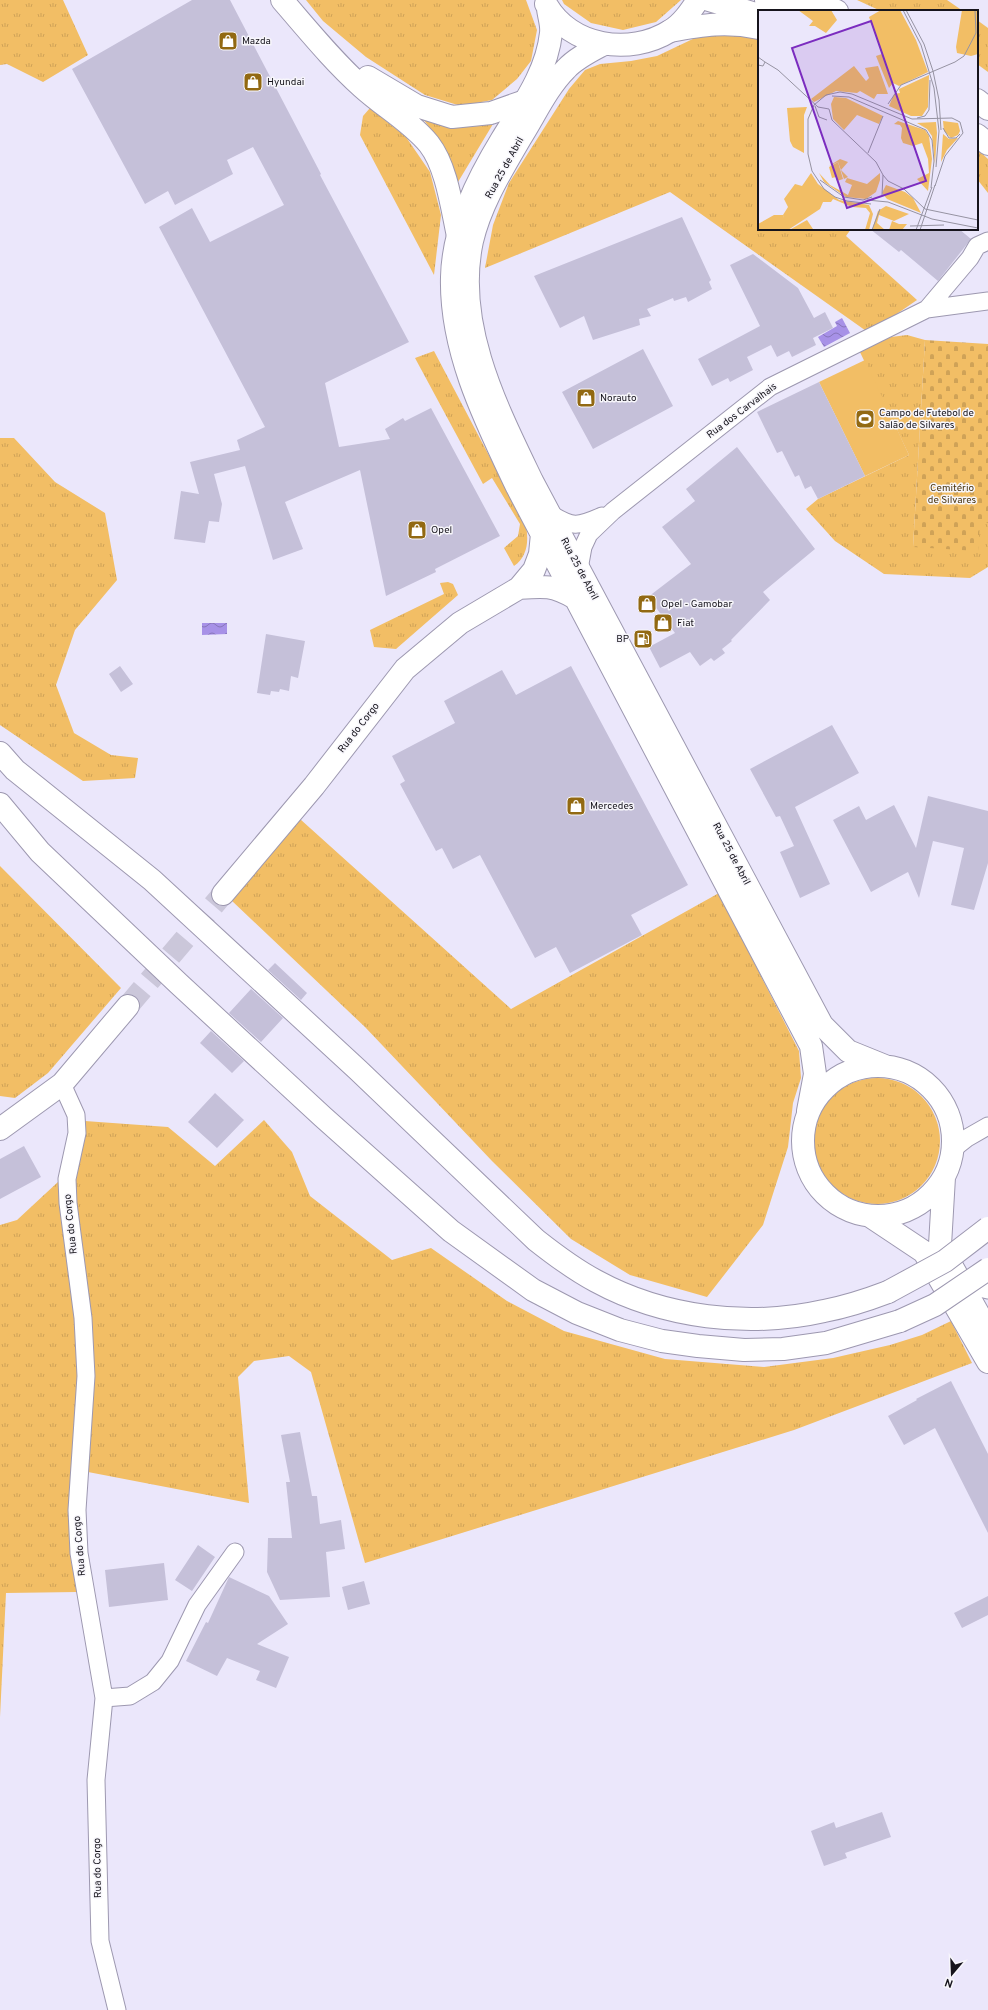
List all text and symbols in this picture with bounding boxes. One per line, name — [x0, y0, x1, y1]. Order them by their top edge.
inset map — [758, 10, 978, 230]
shop icon: Mazda — [217, 30, 239, 52]
place label: Mazda — [242, 35, 271, 48]
shop icon: Hyundai — [242, 71, 264, 93]
place label: Hyundai — [267, 76, 304, 89]
street label: Rua 25 de Abril — [483, 135, 527, 201]
street label: Rua dos Carvalhais — [704, 380, 780, 442]
shop icon: Norauto — [575, 387, 597, 409]
place label: Norauto — [600, 392, 637, 405]
place label: Campo de Futebol de Salão de Silvares — [879, 407, 974, 432]
sports icon: Campo de Futebol de Salão de Silvares — [854, 408, 876, 430]
park label: Cemitério de Silvares — [928, 482, 977, 507]
shop icon: Opel — [406, 519, 428, 541]
place label: Opel — [431, 524, 452, 537]
street label: Rua 25 de Abril — [557, 536, 601, 602]
shop icon: Opel - Gamobar — [636, 593, 658, 615]
place label: Opel - Gamobar — [661, 598, 732, 611]
shop icon: Fiat — [652, 612, 674, 634]
place label: Fiat — [677, 617, 694, 630]
fuel station icon: BP — [632, 628, 654, 650]
place label: BP — [616, 633, 629, 646]
street label: Rua do Corgo — [335, 700, 383, 756]
shop icon: Mercedes — [565, 795, 587, 817]
place label: Mercedes — [590, 800, 634, 813]
street label: Rua 25 de Abril — [709, 821, 753, 887]
street label: Rua do Corgo — [61, 1193, 81, 1255]
street label: Rua do Corgo — [71, 1515, 89, 1577]
street label: Rua do Corgo — [91, 1837, 105, 1898]
north arrow — [932, 1954, 972, 1994]
text: N — [943, 1975, 955, 1990]

